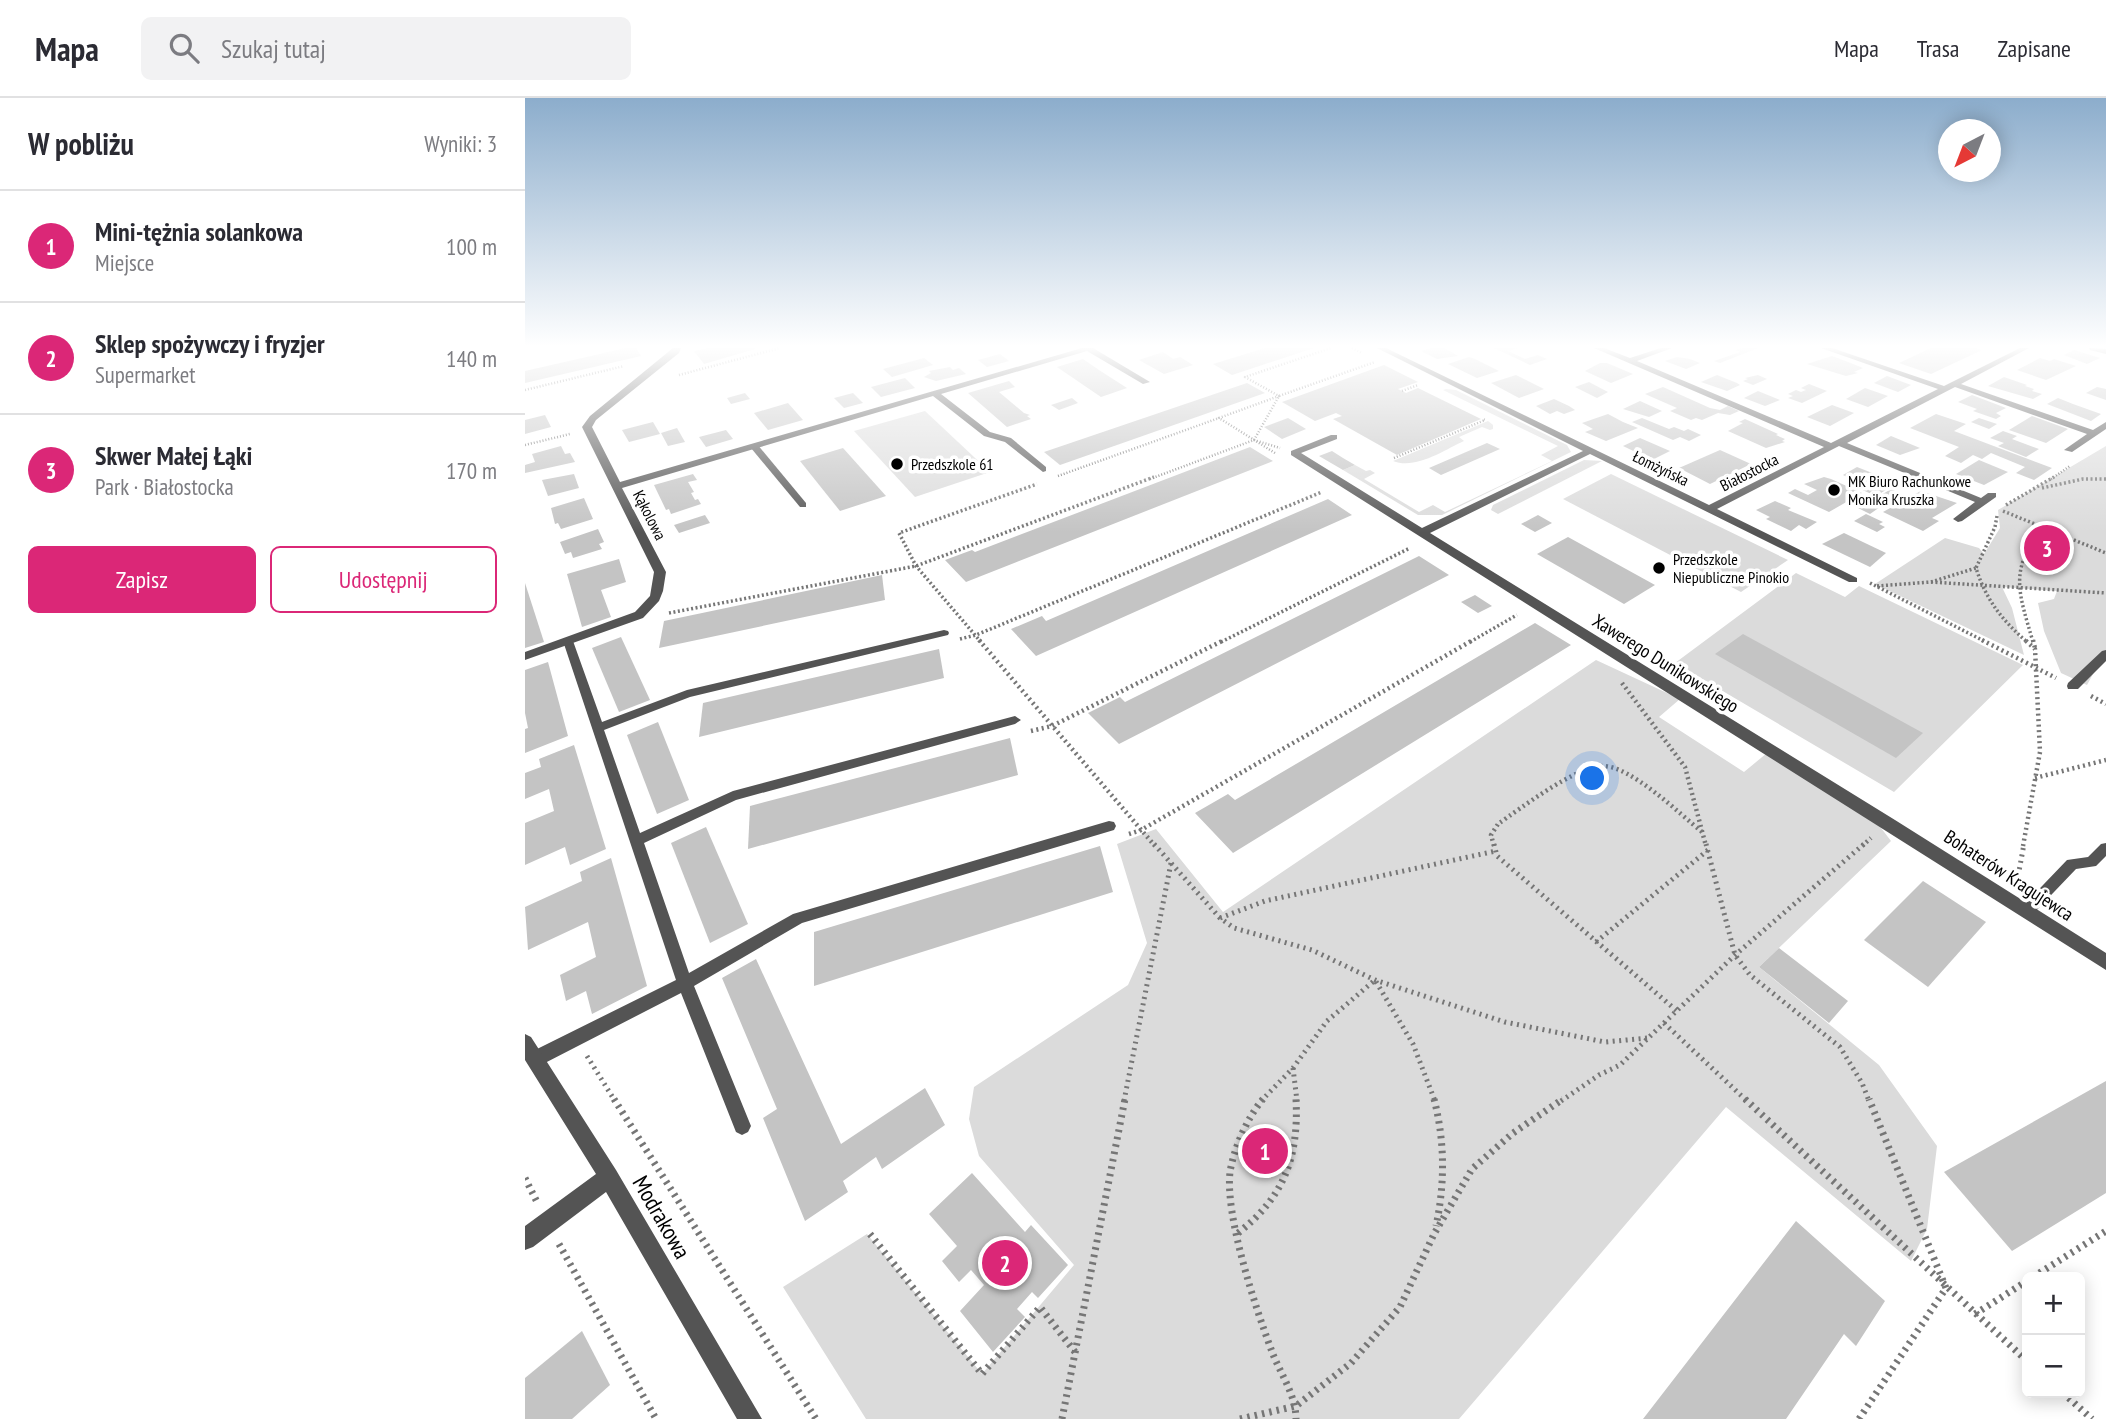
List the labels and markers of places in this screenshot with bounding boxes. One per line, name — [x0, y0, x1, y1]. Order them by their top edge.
place label: Przedszkole 61 — [911, 454, 994, 474]
marker: Przedszkole 61 — [889, 456, 905, 472]
place label: MK Biuro Rachunkowe Monika Kruszka — [1848, 471, 1971, 509]
marker: MK Biuro Rachunkowe Monika Kruszka — [1826, 482, 1842, 498]
pin: 3 — [2024, 522, 2070, 574]
place label: Przedszkole Niepubliczne Pinokio — [1673, 549, 1789, 587]
marker: Przedszkole Niepubliczne Pinokio — [1651, 560, 1667, 576]
pin: 1 — [1242, 1125, 1288, 1177]
pin: 2 — [982, 1237, 1028, 1289]

